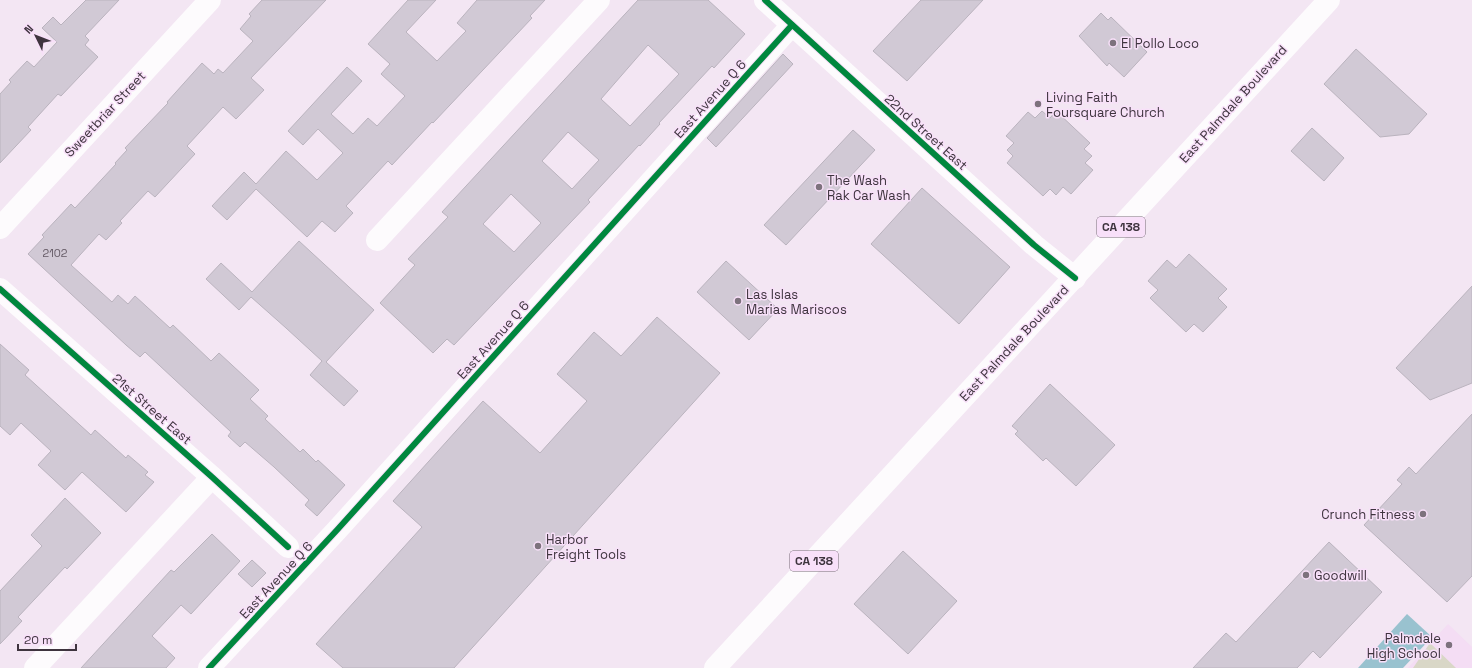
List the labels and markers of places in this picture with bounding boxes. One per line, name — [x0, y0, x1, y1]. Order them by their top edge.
place label: El Pollo Loco — [1121, 35, 1199, 52]
marker: El Pollo Loco — [1108, 38, 1118, 48]
place label: Living Faith Foursquare Church — [1046, 89, 1165, 121]
marker: Living Faith Foursquare Church — [1033, 99, 1043, 109]
place label: The Wash Rak Car Wash — [827, 172, 910, 204]
marker: The Wash Rak Car Wash — [814, 182, 824, 192]
place label: Las Islas Marias Mariscos — [746, 286, 847, 318]
marker: Las Islas Marias Mariscos — [733, 296, 743, 306]
place label: Crunch Fitness — [1321, 506, 1415, 523]
marker: Crunch Fitness — [1418, 509, 1428, 519]
place label: Harbor Freight Tools — [546, 531, 626, 563]
marker: Harbor Freight Tools — [533, 541, 543, 551]
place label: Goodwill — [1314, 567, 1367, 584]
marker: Goodwill — [1301, 570, 1311, 580]
place label: Palmdale High School — [1367, 630, 1441, 662]
marker: Palmdale High School — [1444, 640, 1454, 650]

